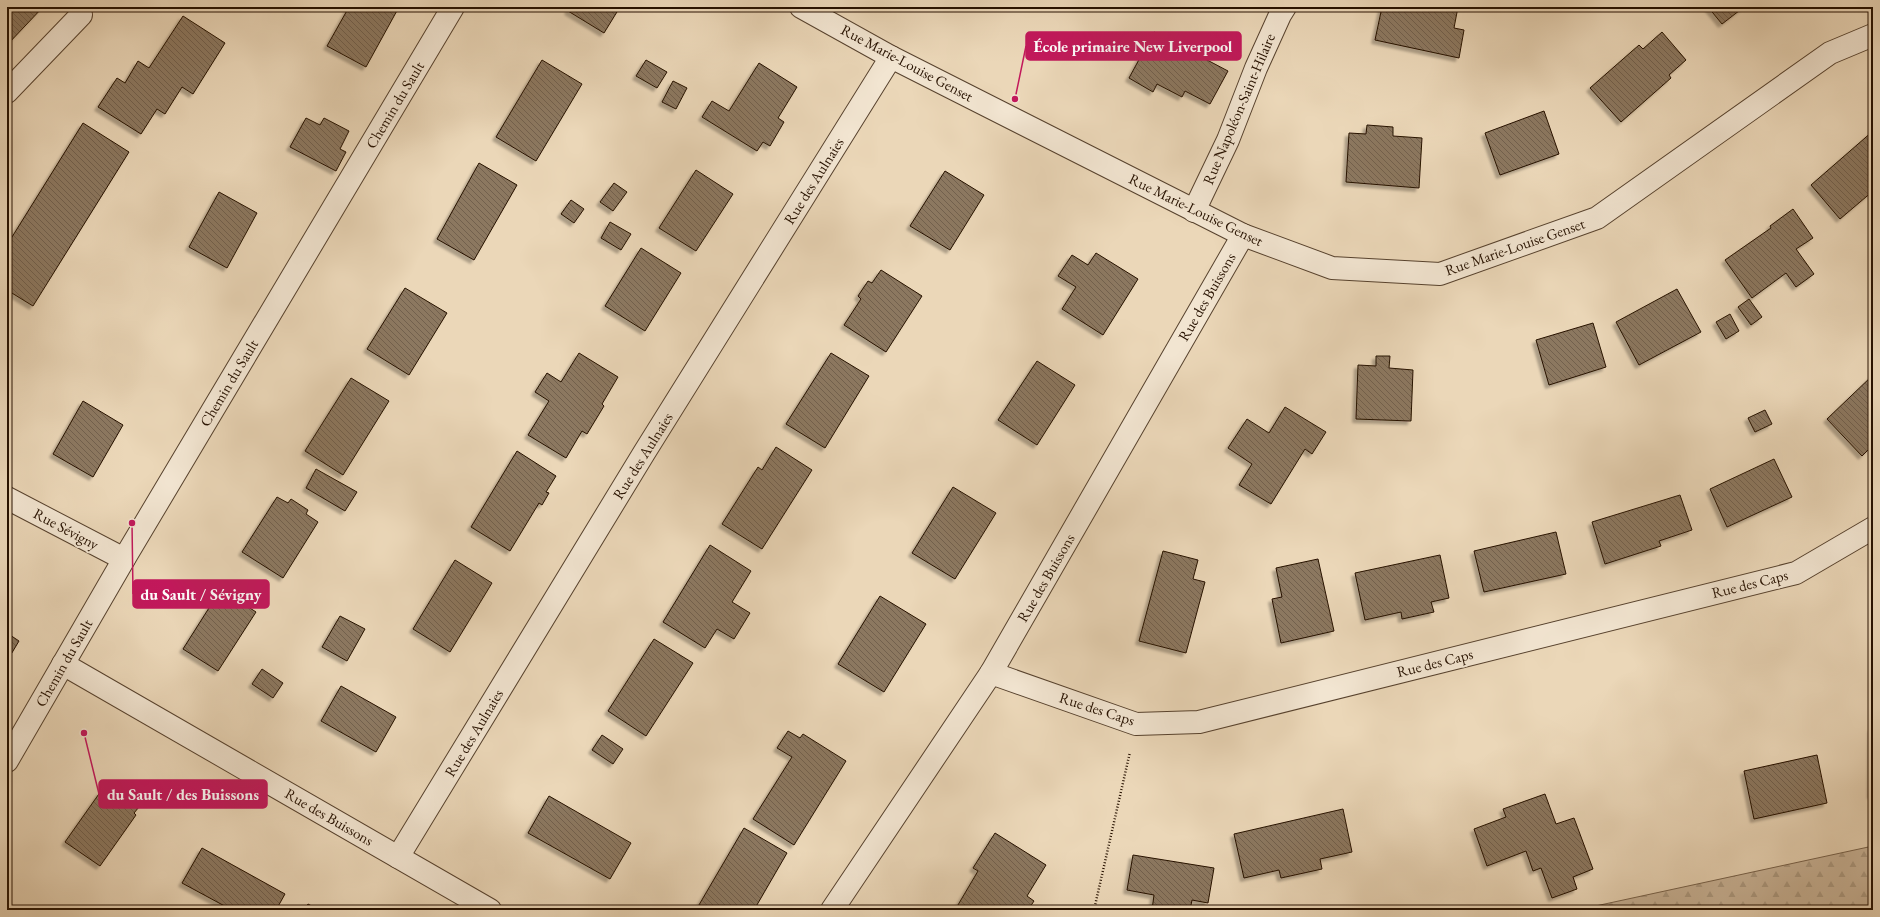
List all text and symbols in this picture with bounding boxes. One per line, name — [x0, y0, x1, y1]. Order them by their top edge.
street label: Rue Marie-Louise Genset — [838, 20, 977, 106]
street label: Rue Napoléon-Saint-Hilaire — [1198, 30, 1279, 187]
callout: École primaire New Liverpool — [1026, 32, 1241, 60]
text: École primaire New Liverpool — [1034, 36, 1233, 57]
street label: Chemin du Sault — [361, 58, 428, 152]
street label: Rue des Aulnaies — [779, 134, 848, 228]
street label: Rue Marie-Louise Genset — [1126, 169, 1267, 250]
street label: Rue Marie-Louise Genset — [1442, 214, 1588, 279]
street label: Rue des Buissons — [1174, 249, 1240, 344]
street label: Chemin du Sault — [195, 336, 262, 430]
street label: Rue des Aulnaies — [608, 409, 677, 503]
street label: Rue Sévigny — [30, 504, 102, 554]
street label: Rue des Buissons — [1013, 530, 1079, 625]
street label: Rue des Caps — [1710, 565, 1790, 602]
callout: du Sault / Sévigny — [133, 580, 269, 608]
text: du Sault / Sévigny — [141, 584, 262, 605]
street label: Chemin du Sault — [31, 615, 96, 710]
street label: Rue des Caps — [1395, 644, 1475, 681]
street label: Rue des Aulnaies — [440, 685, 507, 780]
street label: Rue des Caps — [1057, 687, 1137, 730]
callout: du Sault / des Buissons — [99, 780, 267, 808]
text: du Sault / des Buissons — [107, 784, 259, 805]
street label: Rue des Buissons — [282, 784, 377, 850]

